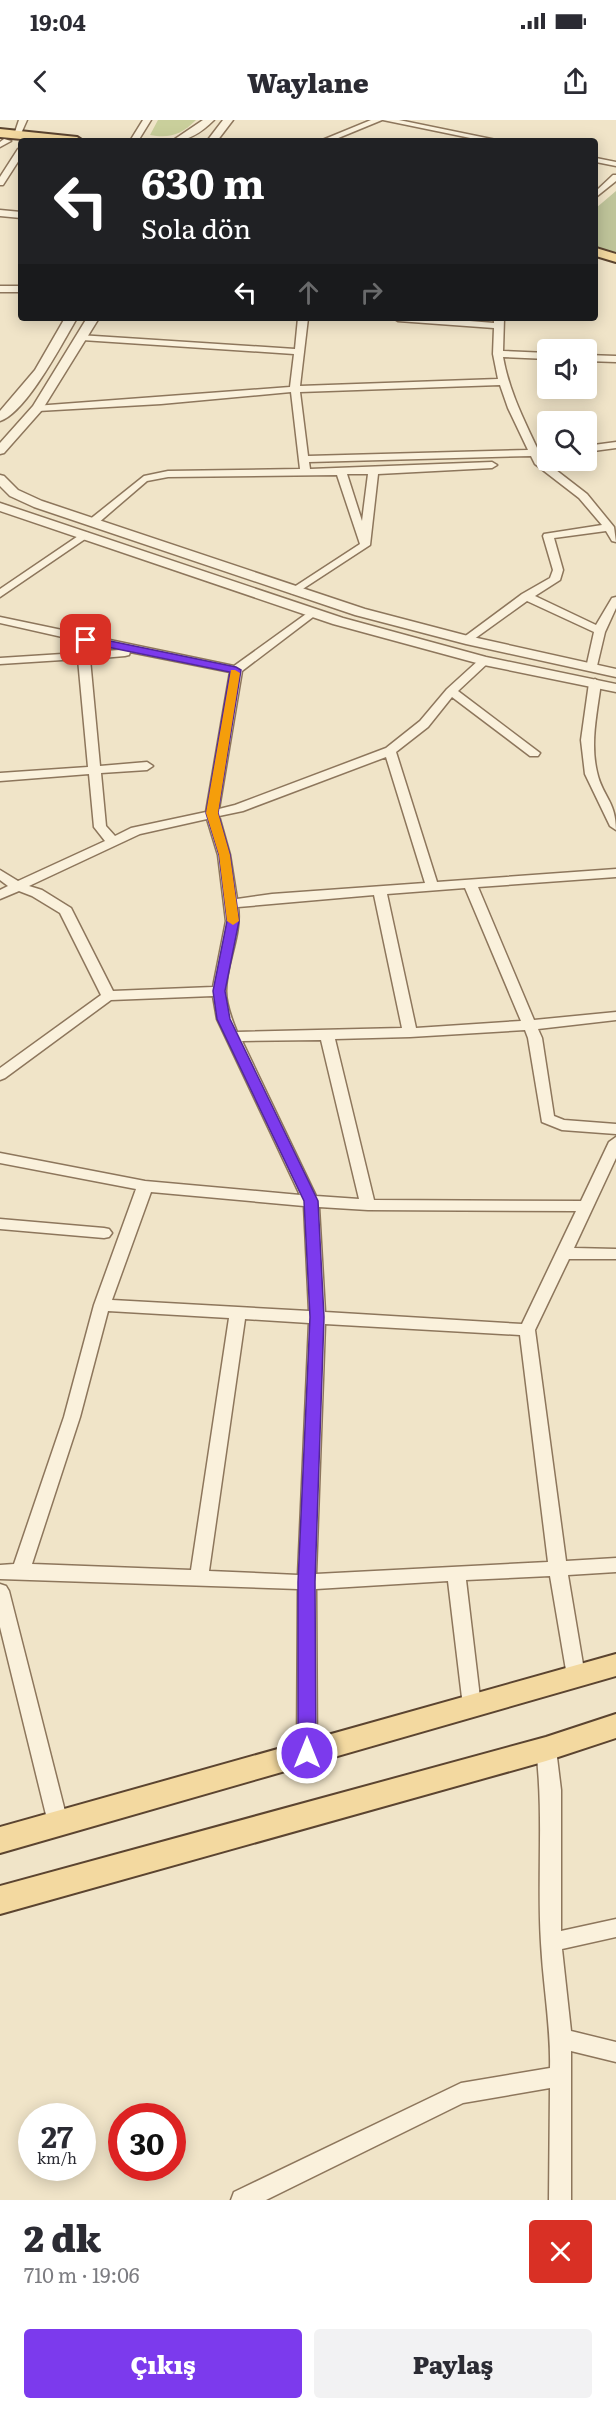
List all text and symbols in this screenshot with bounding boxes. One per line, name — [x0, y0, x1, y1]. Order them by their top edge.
text: 19:04 — [30, 5, 86, 38]
text: Waylane — [247, 61, 369, 101]
icon: back — [24, 65, 57, 98]
icon: share — [559, 65, 592, 98]
text: 630 m — [141, 150, 265, 212]
icon: left — [42, 162, 120, 240]
text: Sola dön — [141, 207, 251, 247]
icon: left — [229, 276, 262, 309]
icon: ahead — [292, 276, 325, 309]
icon: right — [355, 276, 388, 309]
map controls — [537, 339, 597, 471]
button: sound — [537, 339, 597, 399]
button: search — [537, 411, 597, 471]
pin — [60, 614, 111, 665]
icon: arrive — [69, 623, 102, 656]
position arrow — [275, 1721, 339, 1785]
speed limit sign: 30 — [108, 2103, 186, 2181]
text: 27 — [41, 2113, 73, 2157]
text: km/h — [37, 2146, 77, 2169]
text: 2 dk — [24, 2210, 101, 2263]
button: close — [529, 2220, 592, 2283]
text: 710 m · 19:06 — [24, 2259, 139, 2289]
button: Çıkış — [24, 2329, 302, 2398]
button: Paylaş — [314, 2329, 592, 2398]

